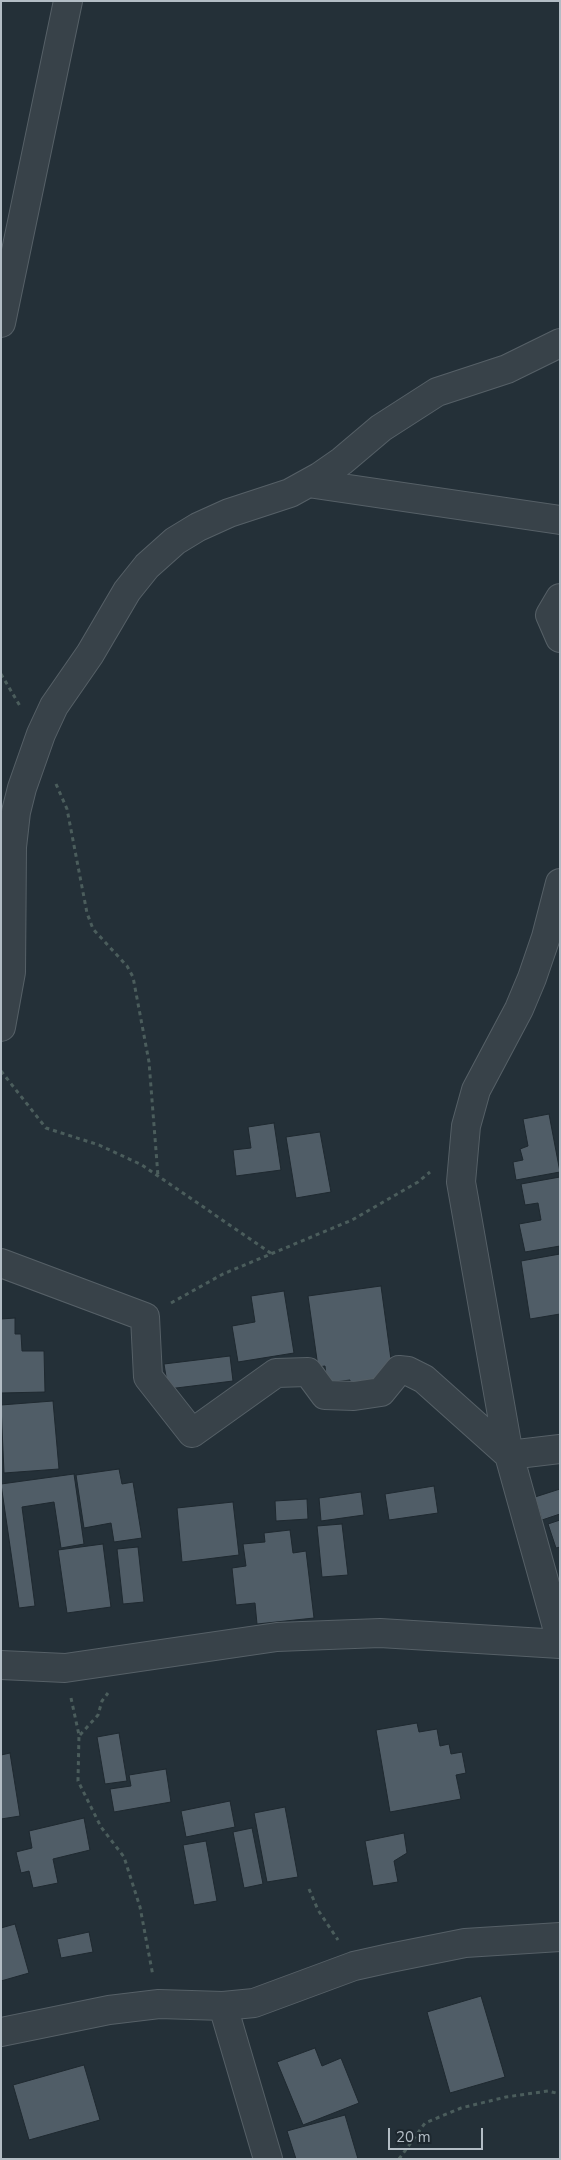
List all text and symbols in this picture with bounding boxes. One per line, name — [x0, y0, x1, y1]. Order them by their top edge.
scale bar — [391, 2118, 486, 2150]
text: 20 m — [396, 2127, 431, 2147]

